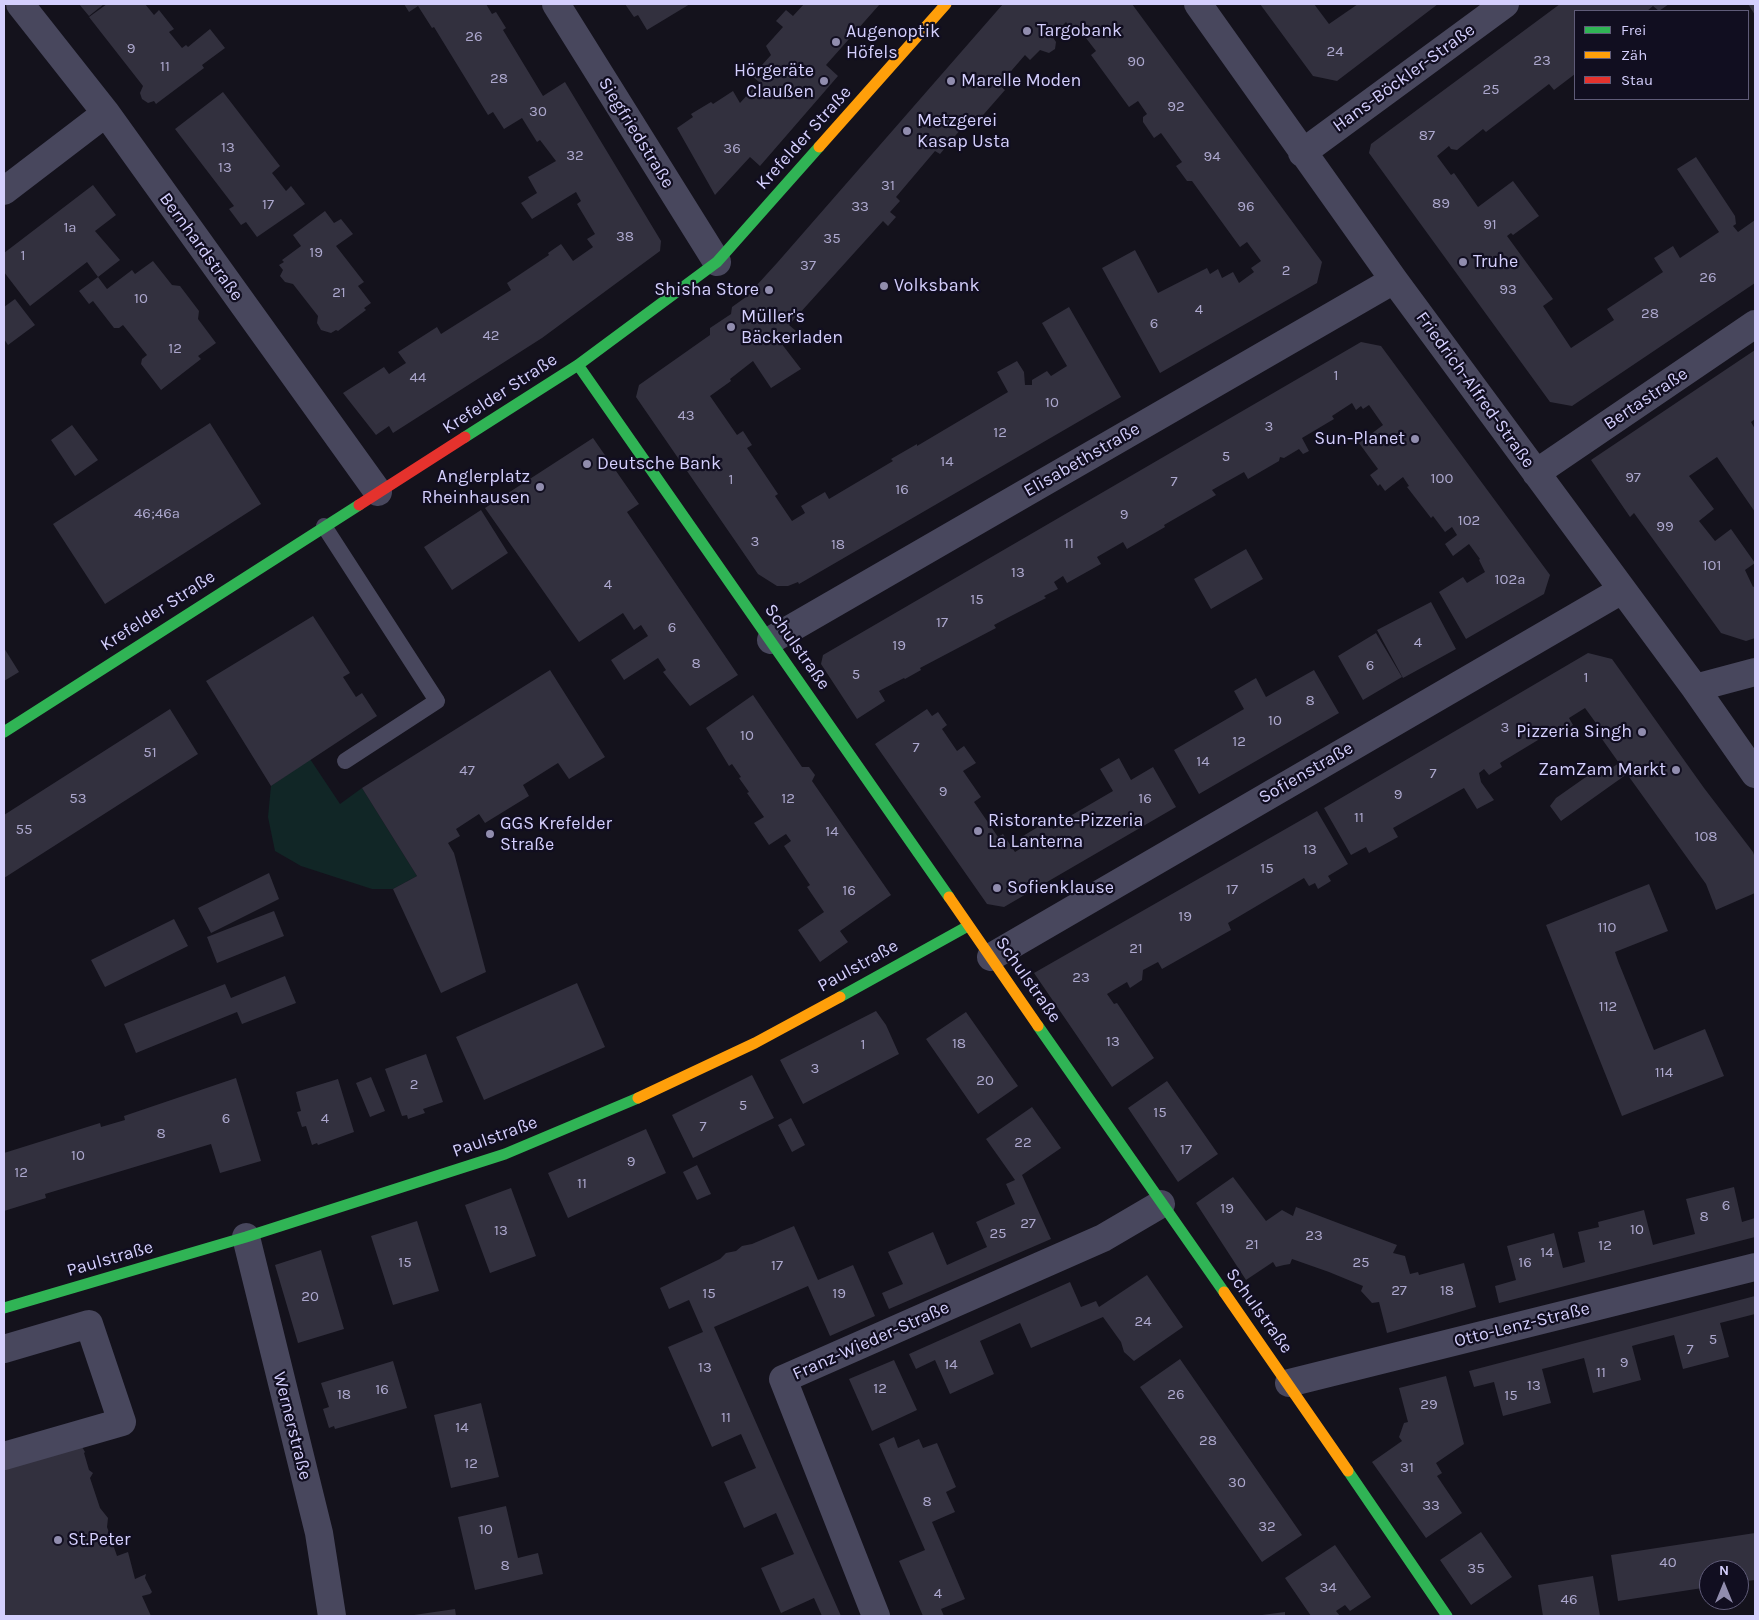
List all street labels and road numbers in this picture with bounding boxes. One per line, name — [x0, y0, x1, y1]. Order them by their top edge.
street label: Hans-Böckler-Straße — [1329, 19, 1479, 137]
street label: Siegfriedstraße — [593, 74, 679, 192]
street label: Krefelder Straße — [752, 82, 856, 194]
street label: Bernhardstraße — [154, 189, 248, 305]
street label: Friedrich-Alfred-Straße — [1411, 308, 1539, 472]
street label: Krefelder Straße — [439, 349, 561, 439]
street label: Bertastraße — [1600, 363, 1692, 435]
street label: Elisabethstraße — [1020, 418, 1144, 502]
street label: Krefelder Straße — [97, 566, 219, 656]
street label: Schulstraße — [760, 600, 834, 694]
street label: Sofienstraße — [1255, 737, 1357, 809]
street label: Schulstraße — [991, 933, 1065, 1027]
street label: Paulstraße — [814, 935, 902, 997]
street label: Paulstraße — [450, 1112, 540, 1162]
street label: Paulstraße — [64, 1236, 156, 1282]
street label: Schulstraße — [1221, 1264, 1297, 1358]
street label: Franz-Wieder-Straße — [789, 1297, 953, 1385]
street label: Otto-Lenz-Straße — [1452, 1298, 1592, 1352]
street label: Wernerstraße — [268, 1370, 316, 1482]

